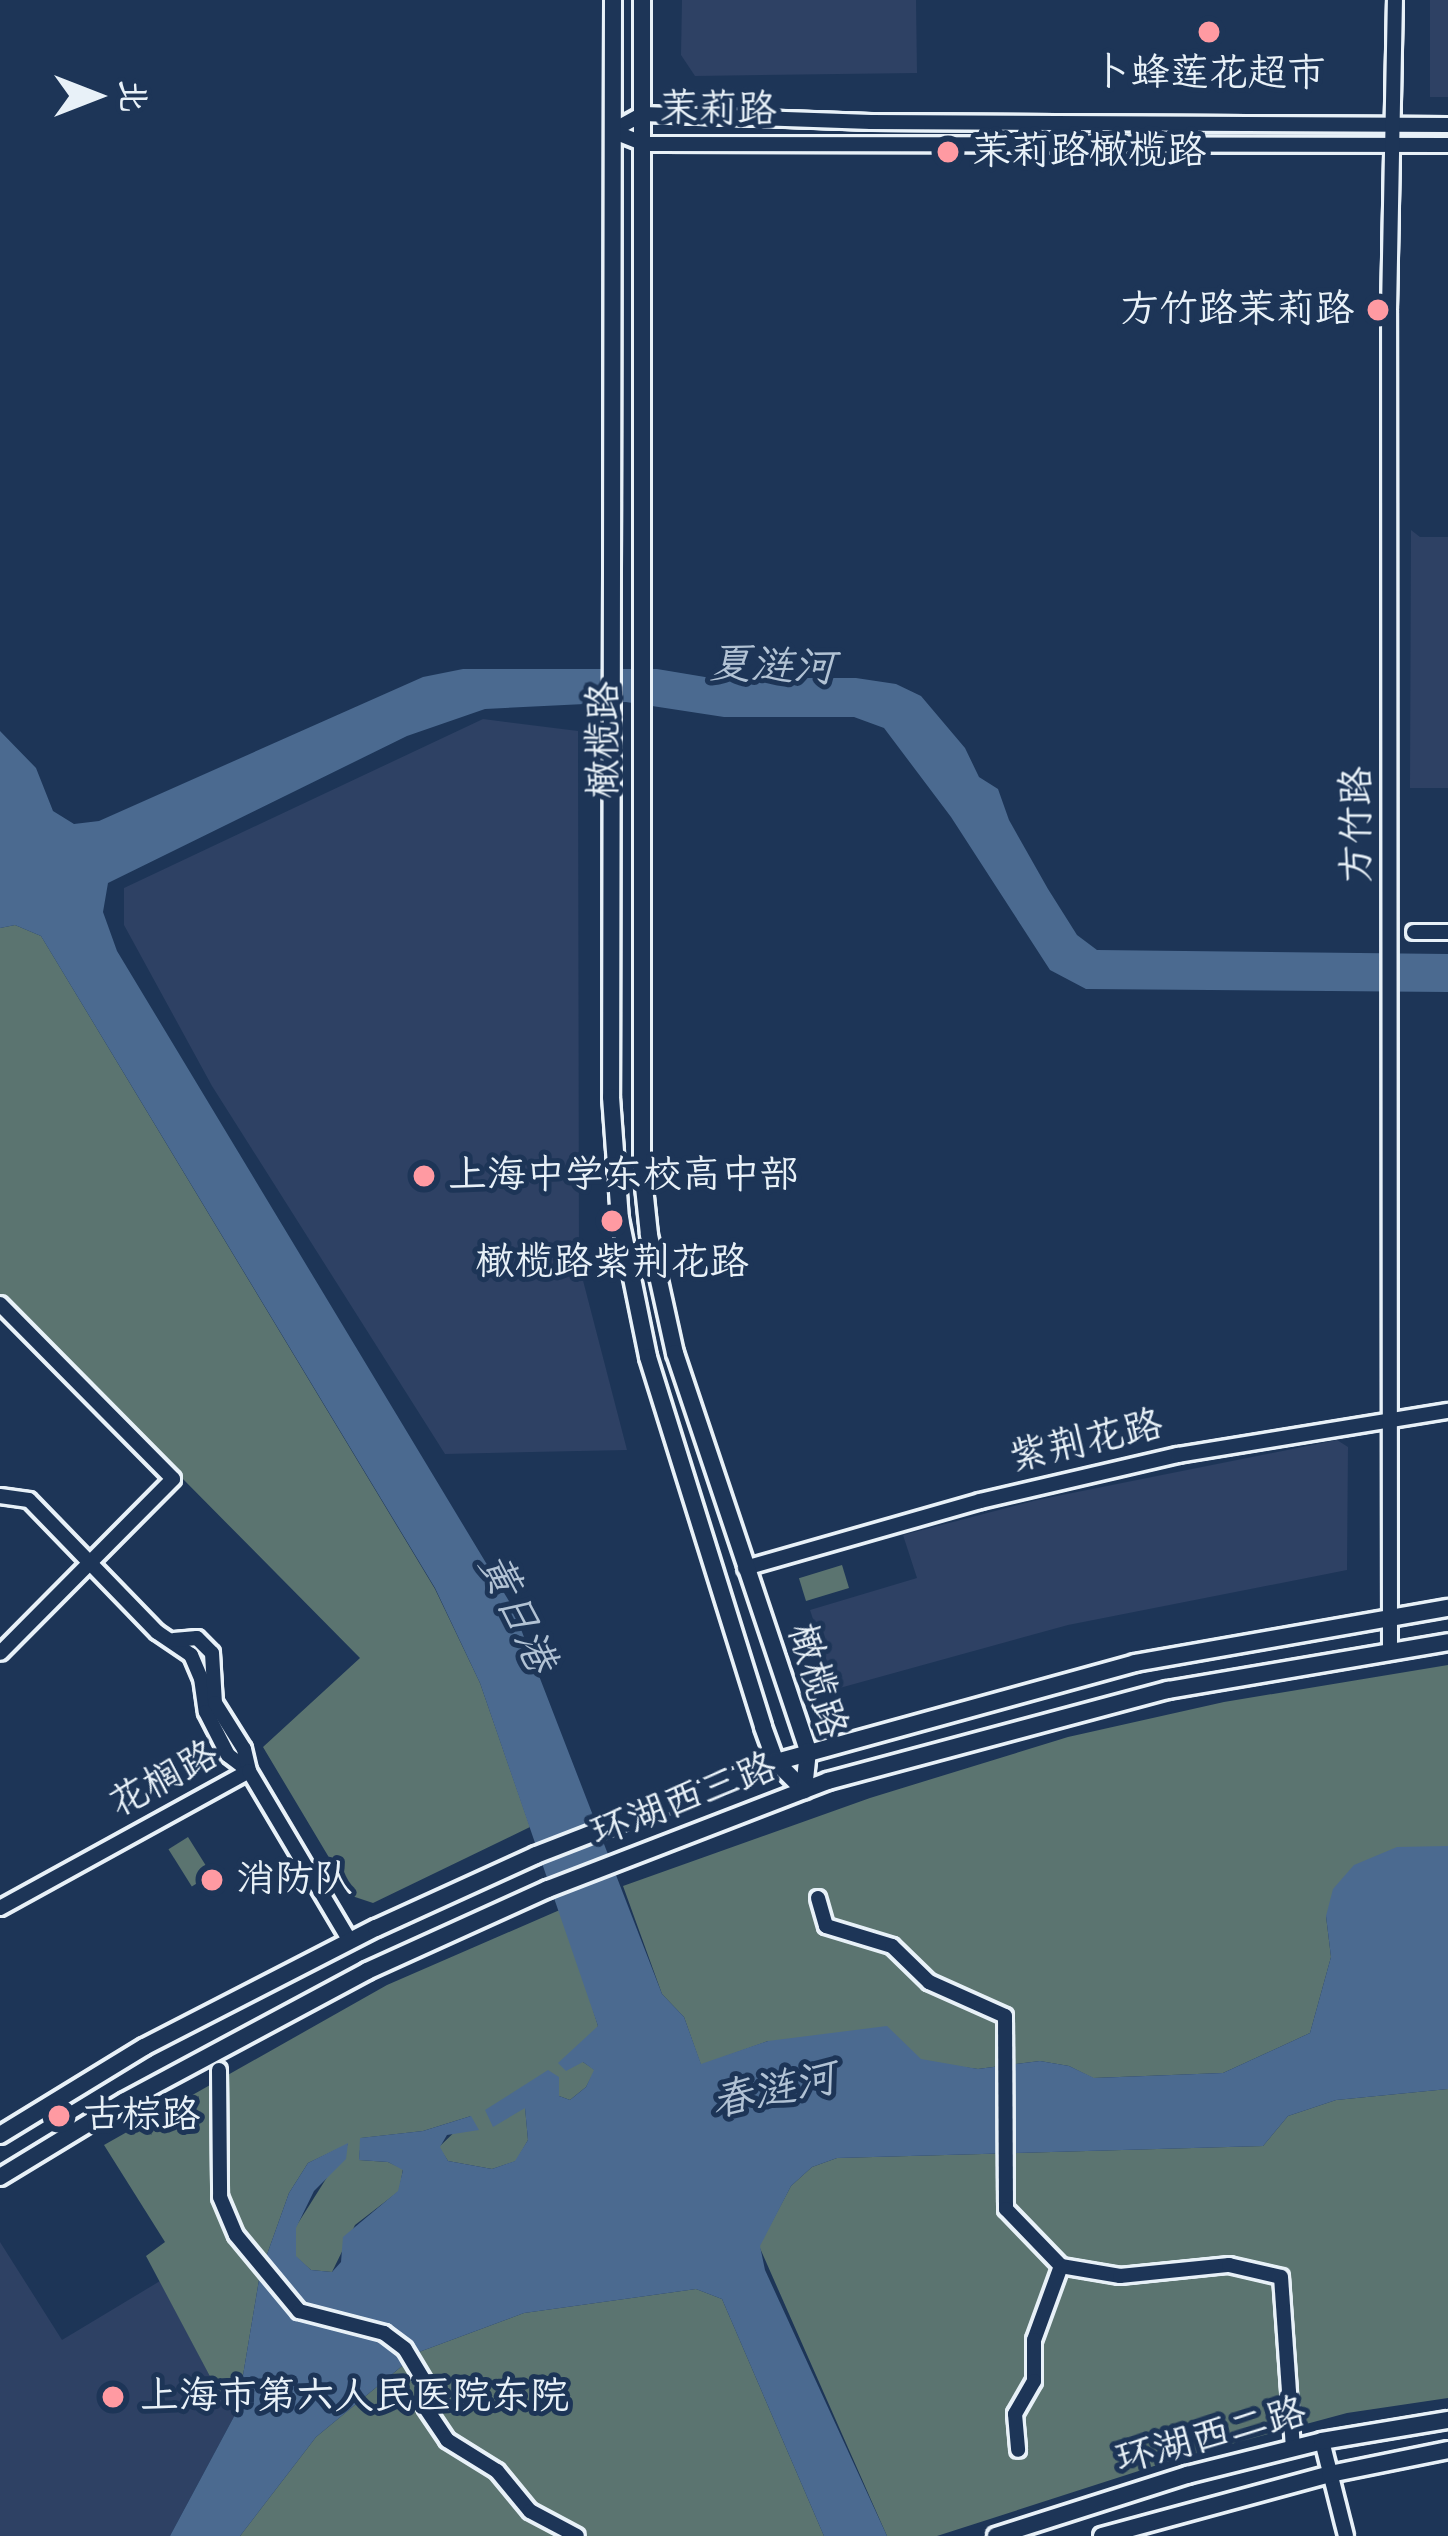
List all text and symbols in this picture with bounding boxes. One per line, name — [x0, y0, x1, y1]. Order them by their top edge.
marker: 卜蜂莲花超市 — [1196, 19, 1222, 45]
north arrow — [36, 36, 156, 156]
place label: 卜蜂莲花超市 — [1092, 51, 1326, 97]
text: 北 — [109, 80, 155, 113]
street label: 茉莉路 — [659, 86, 777, 134]
place label: 茉莉路橄榄路 — [972, 129, 1206, 175]
marker: 茉莉路橄榄路 — [935, 139, 961, 165]
place label: 方竹路茉莉路 — [1120, 287, 1354, 333]
marker: 方竹路茉莉路 — [1365, 297, 1391, 323]
water label: 夏涟河 — [708, 640, 836, 694]
street label: 橄榄路 — [582, 682, 628, 798]
street label: 方竹路 — [1335, 767, 1381, 883]
place label: 上海中学东校高中部 — [448, 1153, 799, 1199]
marker: 上海中学东校高中部 — [411, 1163, 437, 1189]
marker: 橄榄路紫荆花路 — [599, 1208, 625, 1234]
place label: 橄榄路紫荆花路 — [476, 1240, 748, 1286]
street label: 紫荆花路 — [1005, 1402, 1167, 1482]
water label: 黄日港 — [467, 1545, 565, 1681]
street label: 橄榄路 — [777, 1618, 855, 1744]
street label: 花榈路 — [101, 1732, 227, 1828]
street label: 环湖西三路 — [585, 1744, 783, 1858]
place label: 消防队 — [236, 1857, 353, 1903]
marker: 消防队 — [199, 1867, 225, 1893]
water label: 春涟河 — [707, 2053, 841, 2129]
place label: 古棕路 — [83, 2093, 200, 2139]
marker: 古棕路 — [46, 2103, 72, 2129]
place label: 上海市第六人民医院东院 — [140, 2374, 569, 2420]
marker: 上海市第六人民医院东院 — [97, 2381, 129, 2413]
street label: 环湖西二路 — [1111, 2389, 1311, 2485]

